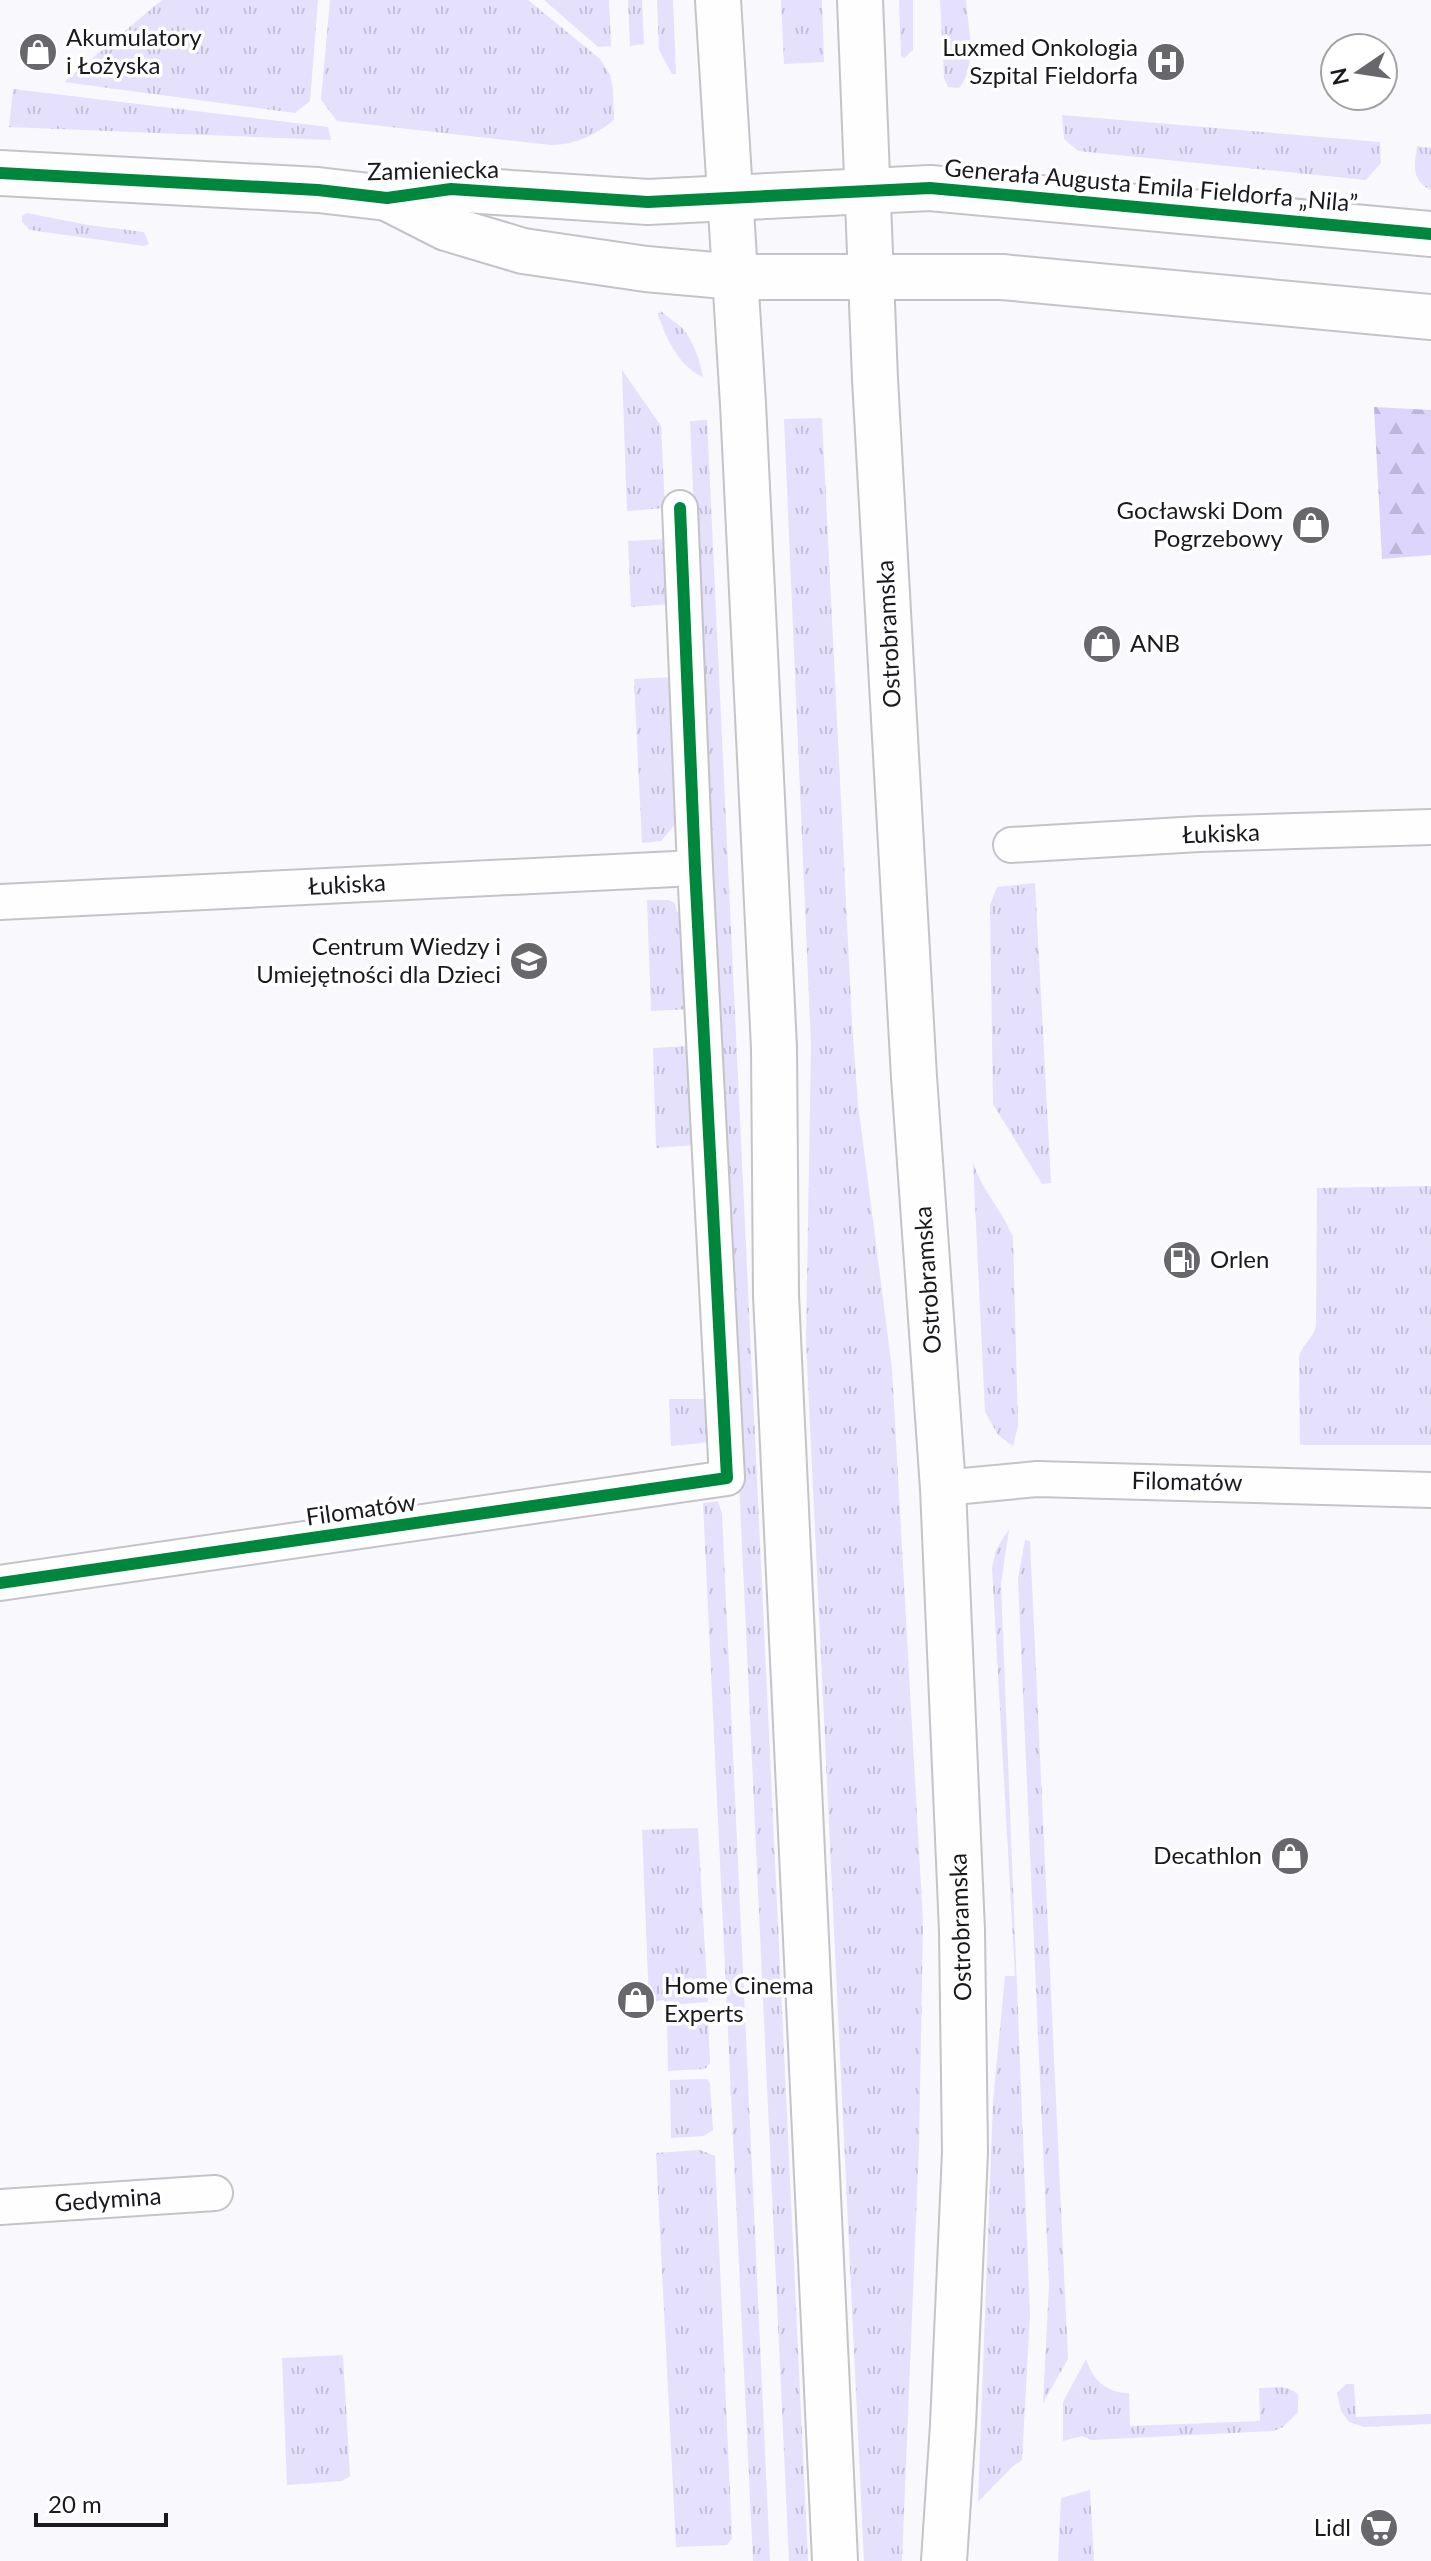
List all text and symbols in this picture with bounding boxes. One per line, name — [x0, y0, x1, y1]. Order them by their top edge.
place label: Akumulatory i Łożyska — [66, 22, 202, 79]
shop icon: Akumulatory i Łożyska — [17, 31, 59, 73]
place label: Luxmed Onkologia Szpital Fieldorfa — [942, 32, 1138, 89]
north arrow — [1319, 32, 1399, 112]
hospital icon: Luxmed Onkologia Szpital Fieldorfa — [1145, 41, 1187, 83]
text: N — [1324, 65, 1354, 88]
street label: Generała Augusta Emila Fieldorfa „Nila” — [943, 152, 1359, 217]
street label: Zamieniecka — [367, 154, 499, 185]
place label: Gocławski Dom Pogrzebowy — [1117, 495, 1284, 552]
shop icon: Gocławski Dom Pogrzebowy — [1290, 504, 1332, 546]
street label: Ostrobramska — [869, 559, 906, 709]
shop icon: ANB — [1081, 623, 1123, 665]
place label: ANB — [1130, 628, 1180, 657]
street label: Łukiska — [1182, 817, 1260, 848]
street label: Łukiska — [307, 867, 387, 900]
place label: Centrum Wiedzy i Umiejętności dla Dzieci — [256, 931, 501, 988]
school or university icon: Centrum Wiedzy i Umiejętności dla Dzieci — [508, 940, 550, 982]
street label: Ostrobramska — [907, 1205, 946, 1355]
fuel station icon: Orlen — [1161, 1239, 1203, 1281]
place label: Orlen — [1210, 1244, 1269, 1273]
street label: Filomatów — [1131, 1465, 1243, 1496]
street label: Filomatów — [304, 1486, 418, 1531]
shop icon: Decathlon — [1269, 1835, 1311, 1877]
place label: Decathlon — [1153, 1840, 1262, 1869]
street label: Ostrobramska — [942, 1853, 977, 2002]
place label: Home Cinema Experts — [664, 1970, 814, 2027]
shop icon: Home Cinema Experts — [615, 1979, 657, 2021]
street label: Gedymina — [54, 2180, 162, 2217]
scale bar — [36, 2477, 166, 2527]
text: 20 m — [48, 2489, 102, 2518]
supermarket icon: Lidl — [1358, 2507, 1400, 2549]
place label: Lidl — [1314, 2512, 1351, 2541]

